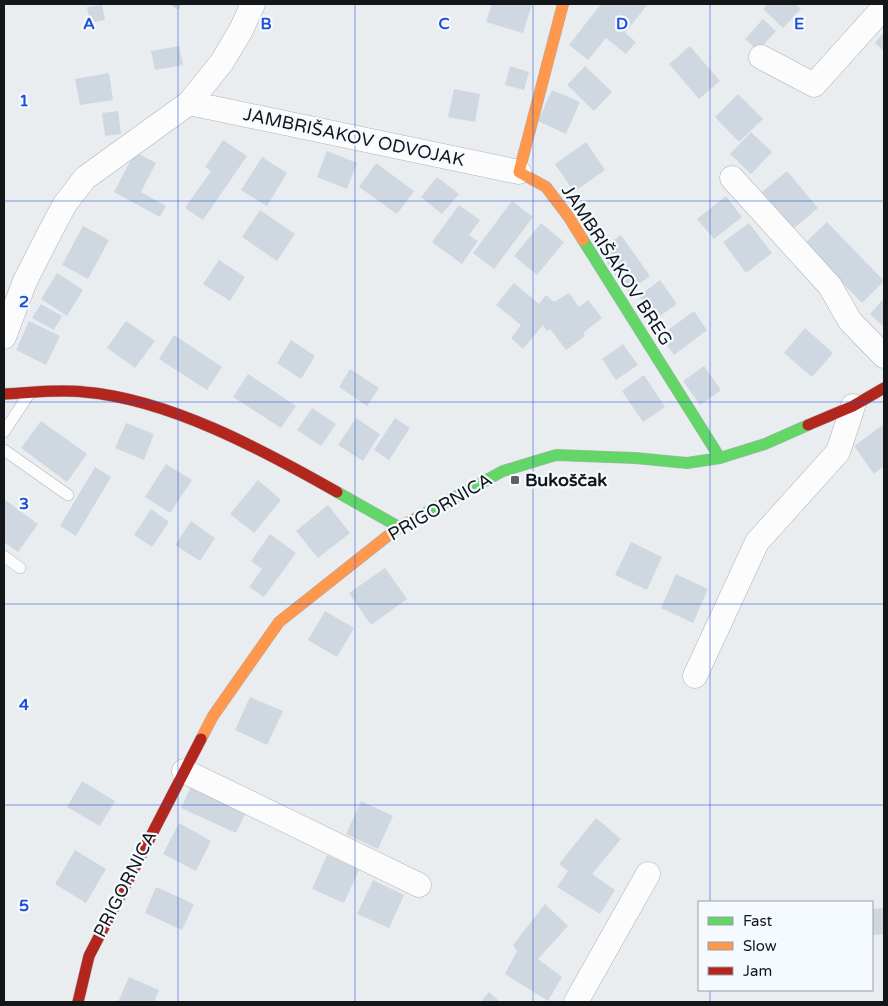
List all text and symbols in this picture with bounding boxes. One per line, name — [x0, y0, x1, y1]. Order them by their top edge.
text: A — [83, 14, 95, 34]
text: B — [260, 14, 272, 34]
text: C — [438, 14, 450, 34]
text: D — [616, 14, 628, 34]
text: E — [794, 14, 804, 34]
text: 1 — [19, 91, 29, 111]
street label: JAMBRIŠAKOV ODVOJAK — [241, 103, 467, 171]
street label: JAMBRIŠAKOV BREG — [557, 180, 677, 350]
text: 2 — [19, 292, 29, 312]
street label: PRIGORNICA — [384, 468, 496, 546]
place label: Bukoščak — [525, 469, 607, 491]
marker: Bukoščak — [509, 474, 521, 486]
text: 3 — [19, 494, 29, 514]
text: 4 — [19, 695, 29, 715]
street label: PRIGORNICA — [89, 827, 161, 941]
text: 5 — [19, 896, 29, 916]
legend — [698, 901, 873, 991]
text: Fast — [743, 912, 773, 930]
text: Slow — [743, 937, 777, 955]
text: Jam — [743, 962, 772, 980]

